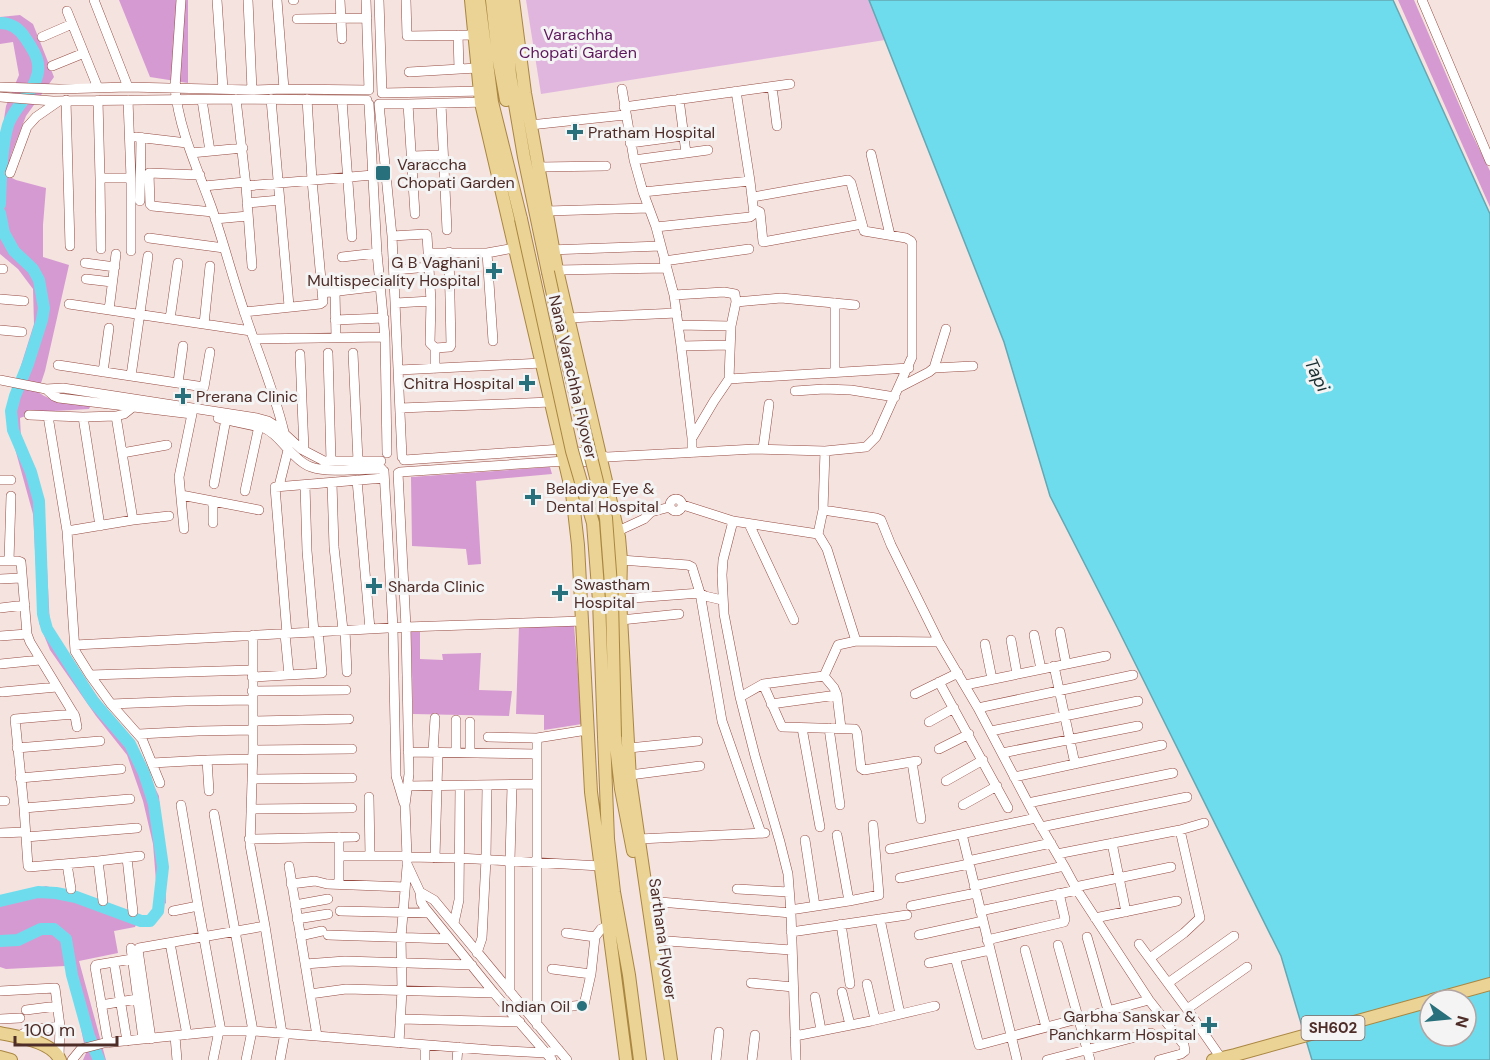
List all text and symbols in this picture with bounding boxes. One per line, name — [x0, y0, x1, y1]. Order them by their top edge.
park label: Varachha Chopati Garden — [519, 24, 637, 63]
place label: Pratham Hospital — [588, 122, 715, 143]
marker: Pratham Hospital — [566, 123, 584, 141]
place label: Varaccha Chopati Garden — [397, 154, 515, 193]
marker: Varaccha Chopati Garden — [374, 164, 392, 182]
place label: G B Vaghani Multispeciality Hospital — [307, 252, 480, 291]
marker: G B Vaghani Multispeciality Hospital — [485, 262, 503, 280]
street label: Nana Varachha Flyover — [544, 293, 602, 461]
water label: Tapi — [1299, 354, 1335, 396]
place label: Chitra Hospital — [404, 373, 514, 394]
marker: Chitra Hospital — [518, 374, 536, 392]
place label: Prerana Clinic — [196, 386, 298, 407]
marker: Prerana Clinic — [174, 387, 192, 405]
place label: Beladiya Eye & Dental Hospital — [546, 478, 659, 517]
marker: Beladiya Eye & Dental Hospital — [524, 488, 542, 506]
place label: Swastham Hospital — [574, 574, 650, 613]
place label: Sharda Clinic — [388, 576, 485, 597]
marker: Sharda Clinic — [365, 577, 383, 595]
marker: Swastham Hospital — [551, 584, 569, 602]
street label: Sarthana Flyover — [644, 877, 682, 1001]
north arrow — [1418, 988, 1478, 1048]
place label: Indian Oil — [501, 996, 570, 1017]
marker: Indian Oil — [575, 999, 589, 1013]
place label: Garbha Sanskar & Panchkarm Hospital — [1049, 1006, 1196, 1045]
scale bar — [15, 1009, 117, 1047]
text: N — [1450, 1013, 1474, 1030]
marker: Garbha Sanskar & Panchkarm Hospital — [1200, 1016, 1218, 1034]
road number: SH602 — [1302, 1016, 1364, 1040]
text: 100 m — [24, 1018, 75, 1042]

